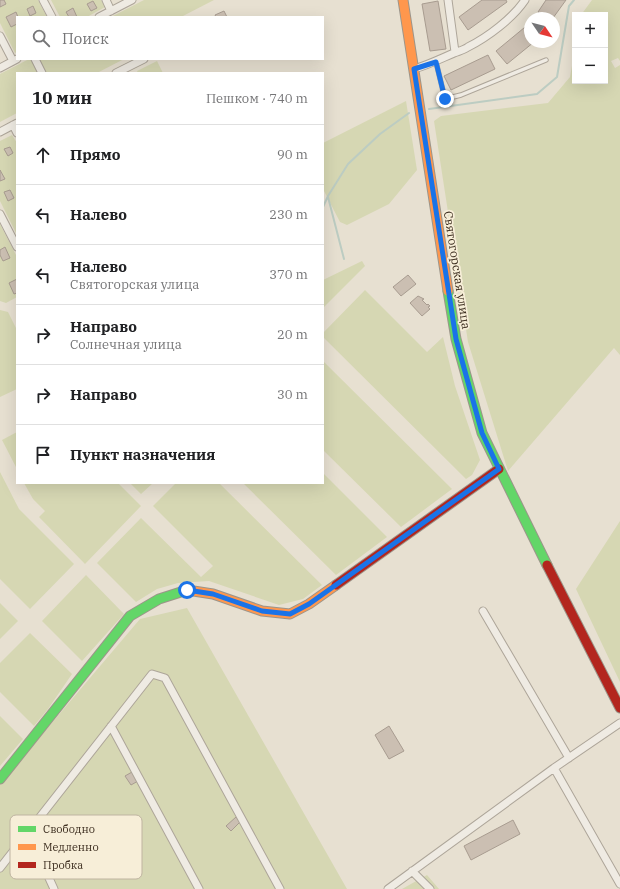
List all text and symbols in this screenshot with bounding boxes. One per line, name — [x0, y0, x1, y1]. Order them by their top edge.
north arrow — [524, 12, 560, 48]
map controls — [572, 12, 608, 84]
button: + — [572, 12, 608, 48]
search box — [16, 16, 324, 60]
icon: search — [30, 27, 52, 49]
text: Поиск — [62, 29, 109, 48]
button: − — [572, 48, 608, 84]
text: 10 мин — [32, 87, 92, 109]
text: Пешком · 740 m — [206, 90, 308, 107]
route end — [436, 90, 454, 108]
icon: ahead — [32, 144, 54, 166]
text: Прямо — [70, 145, 121, 164]
text: 90 m — [277, 146, 308, 163]
icon: left — [32, 204, 54, 226]
text: Налево — [70, 205, 127, 224]
text: 230 m — [269, 206, 308, 223]
street label: Святогорская улица — [441, 210, 474, 331]
text: Налево — [70, 257, 127, 276]
icon: left — [32, 264, 54, 286]
text: 370 m — [269, 266, 308, 283]
text: Святогорская улица — [70, 276, 199, 293]
text: Направо — [70, 317, 137, 336]
icon: right — [32, 324, 54, 346]
text: 20 m — [277, 326, 308, 343]
text: Солнечная улица — [70, 336, 182, 353]
icon: right — [32, 384, 54, 406]
text: Направо — [70, 385, 137, 404]
text: 30 m — [277, 386, 308, 403]
icon: arrive — [32, 444, 54, 466]
text: Пункт назначения — [70, 445, 216, 464]
route start — [178, 581, 196, 599]
legend — [10, 815, 142, 879]
text: Свободно — [43, 822, 95, 836]
text: Медленно — [43, 840, 99, 854]
text: Пробка — [43, 858, 83, 872]

